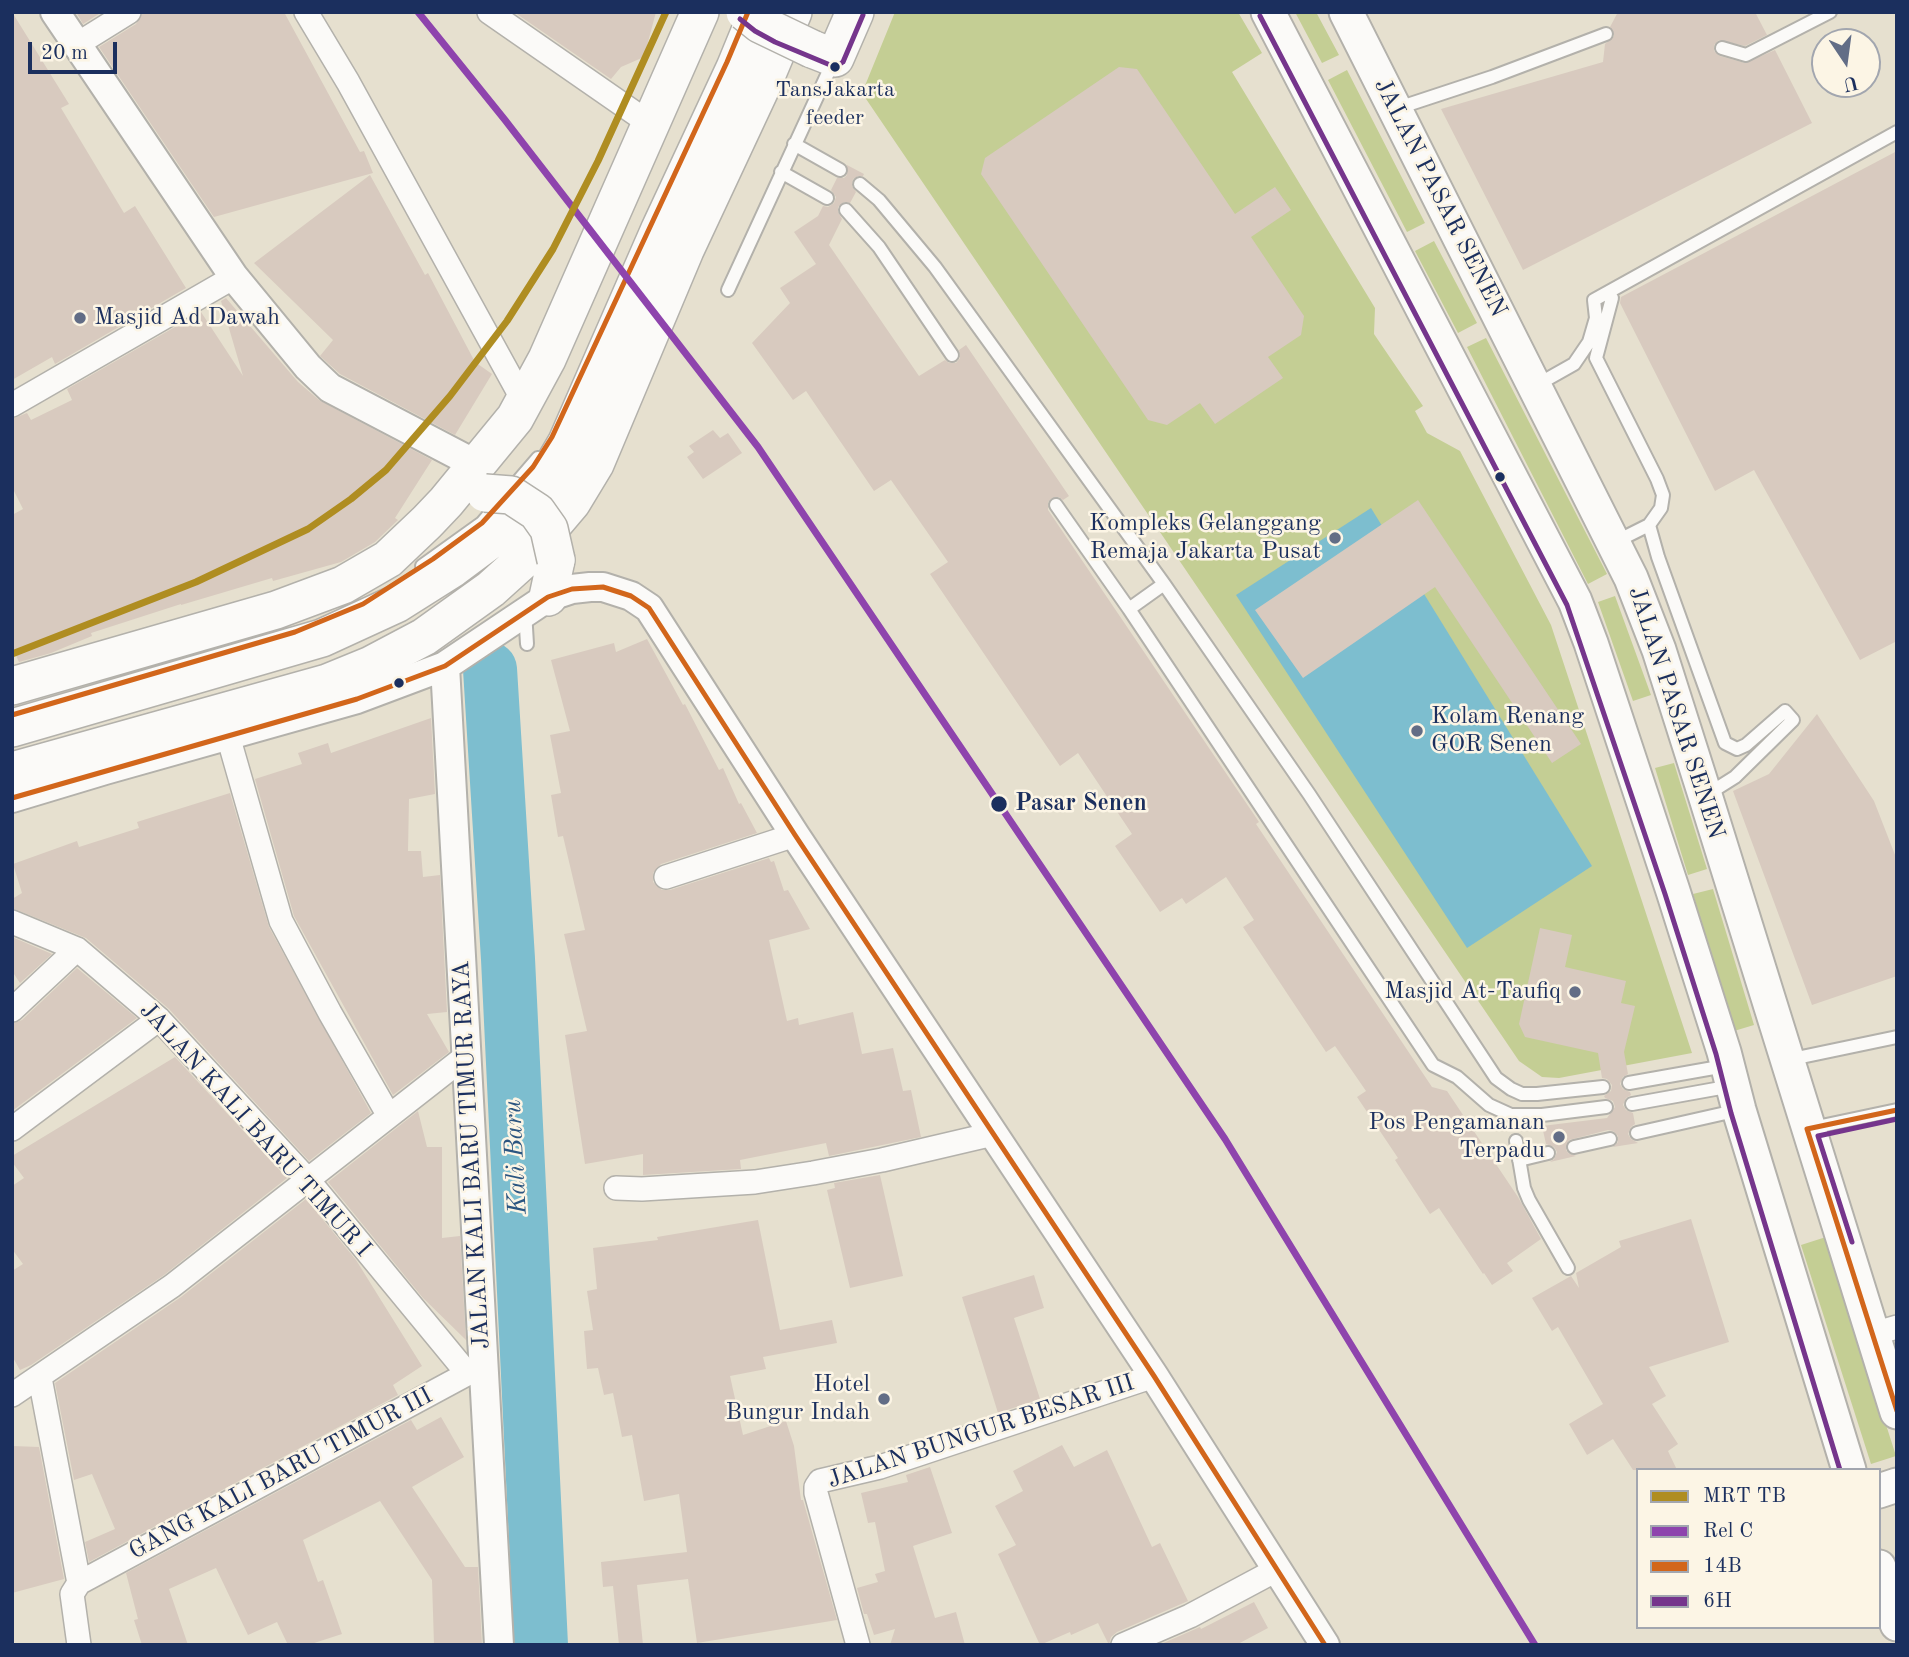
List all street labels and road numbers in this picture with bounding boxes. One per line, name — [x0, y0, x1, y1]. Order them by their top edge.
street label: JALAN PASAR SENEN — [1367, 74, 1513, 322]
street label: JALAN PASAR SENEN — [1622, 583, 1730, 843]
street label: JALAN KALI BARU TIMUR RAYA — [447, 960, 497, 1350]
street label: JALAN KALI BARU TIMUR I — [133, 997, 377, 1263]
street label: JALAN BUNGUR BESAR III — [824, 1369, 1138, 1495]
street label: GANG KALI BARU TIMUR III — [124, 1382, 438, 1566]

